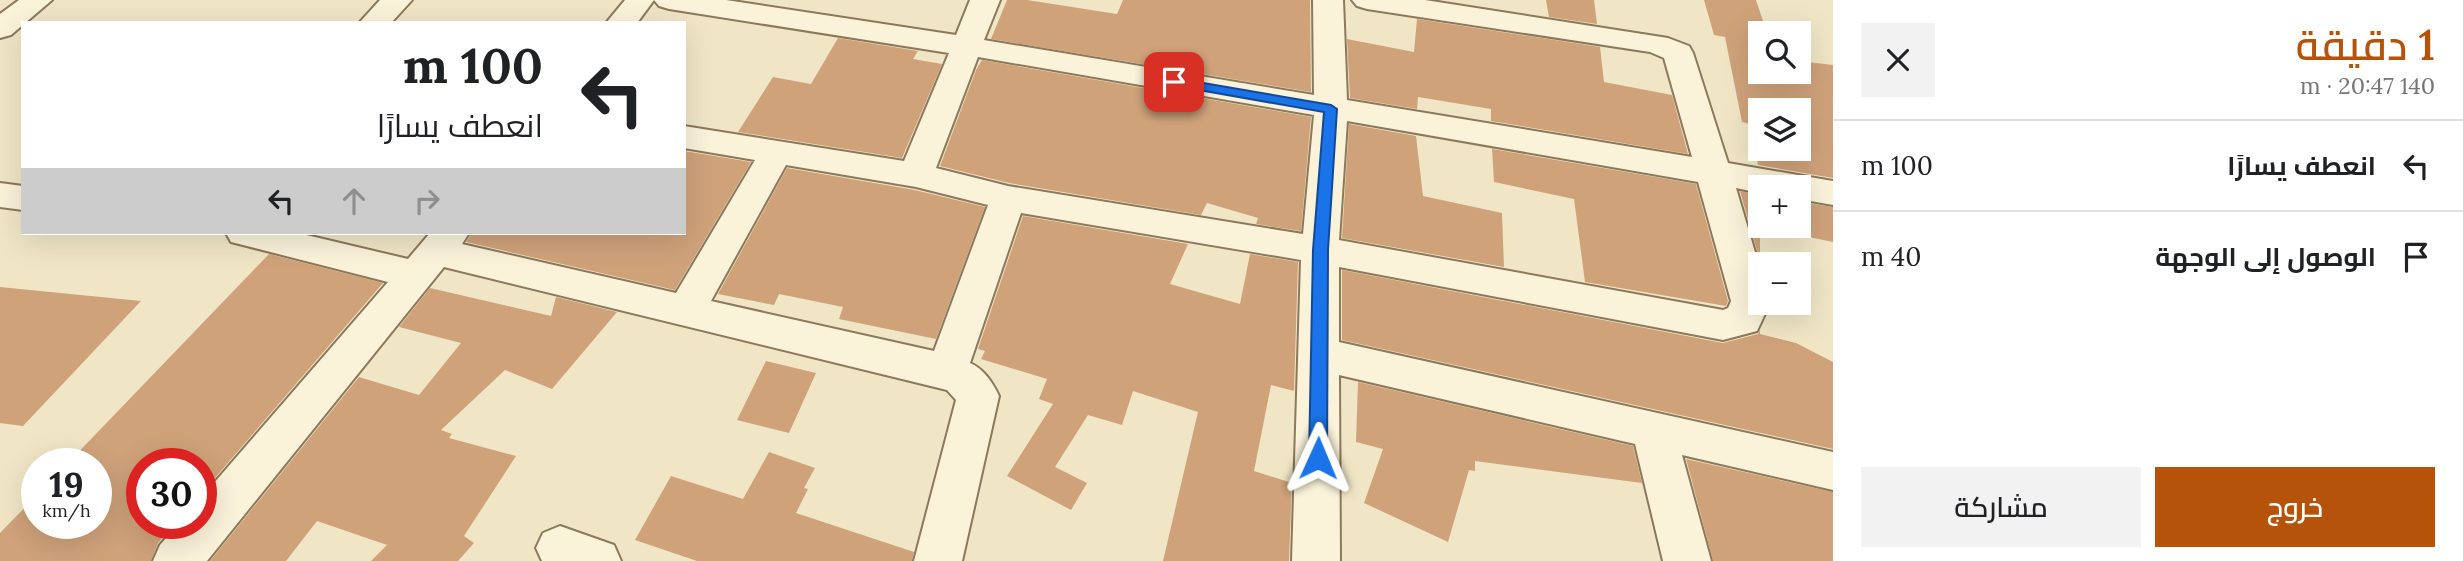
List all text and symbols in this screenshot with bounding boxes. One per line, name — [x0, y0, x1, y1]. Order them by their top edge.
text: 1 دقيقة — [2296, 18, 2435, 72]
map controls — [1748, 21, 1811, 315]
button: search — [1748, 21, 1811, 84]
button: close — [1861, 23, 1935, 97]
text: 100 m — [403, 34, 543, 96]
icon: left — [567, 49, 658, 140]
pin — [1144, 52, 1204, 112]
icon: arrive — [1155, 63, 1193, 101]
text: 140 m · 20:47 — [2300, 71, 2435, 100]
button: layers — [1748, 98, 1811, 161]
text: انعطف يسارًا — [377, 105, 543, 146]
icon: left — [2397, 147, 2435, 185]
text: 100 m — [1861, 149, 1933, 182]
text: انعطف يسارًا — [2227, 149, 2376, 182]
button: + — [1748, 175, 1811, 238]
icon: left — [262, 182, 300, 220]
icon: ahead — [335, 182, 373, 220]
icon: right — [408, 182, 446, 220]
icon: arrive — [2397, 238, 2435, 276]
text: 40 m — [1861, 240, 1921, 273]
text: الوصول إلى الوجهة — [2155, 240, 2376, 273]
button: − — [1748, 252, 1811, 315]
position arrow — [1281, 421, 1355, 495]
speed limit sign: 30 — [126, 448, 217, 539]
text: 19 — [49, 462, 84, 507]
button: مشاركة — [1861, 467, 2141, 547]
button: خروج — [2155, 467, 2435, 547]
text: km/h — [42, 499, 91, 522]

